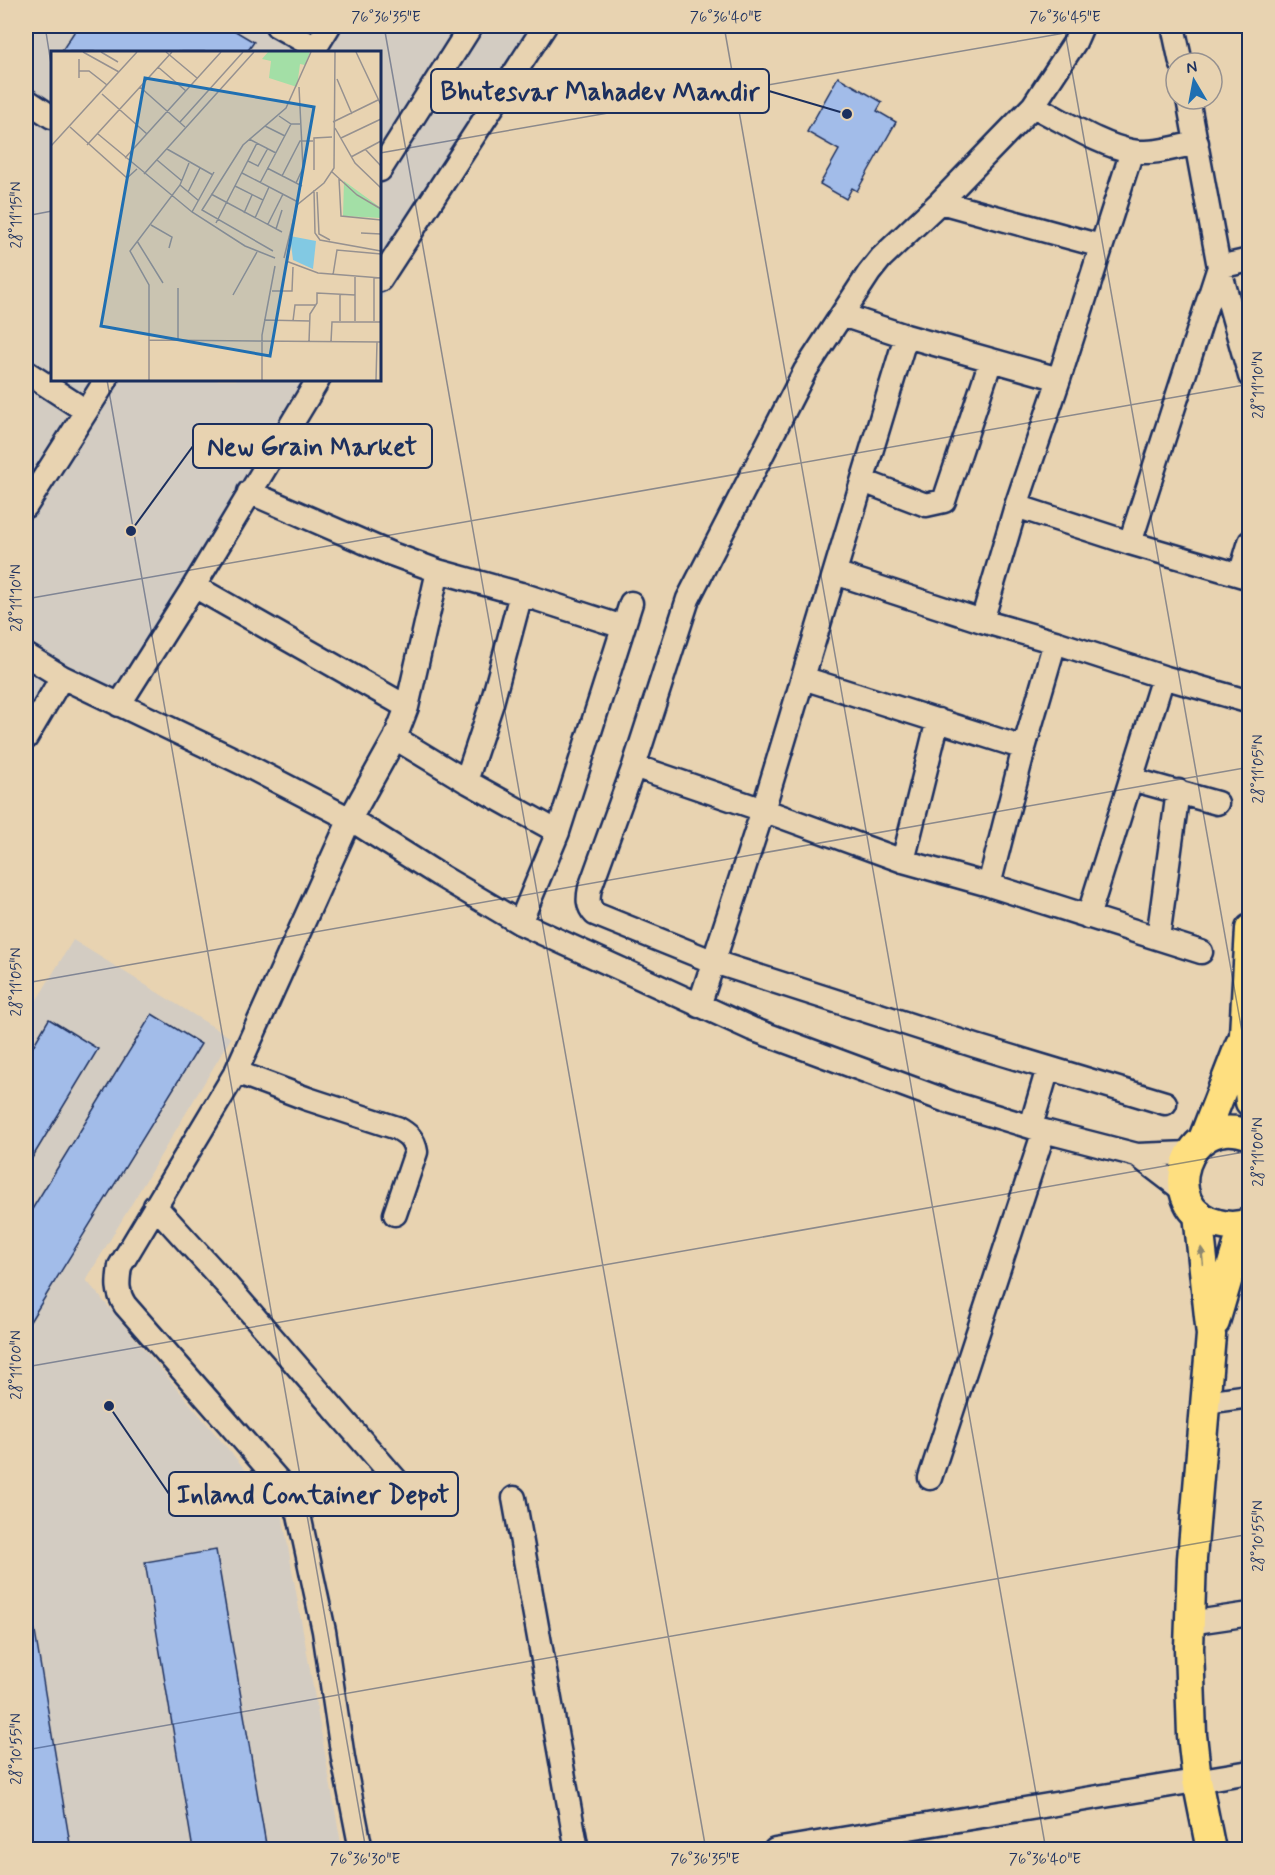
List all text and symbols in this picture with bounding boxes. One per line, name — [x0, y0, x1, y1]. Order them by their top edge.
text: 76°36'35"E — [351, 8, 421, 28]
text: 76°36'40"E — [690, 8, 762, 28]
text: 76°36'45"E — [1029, 8, 1101, 28]
inset map — [51, 51, 381, 381]
north arrow — [1164, 51, 1224, 111]
text: N — [1185, 56, 1199, 79]
callout: Bhutesvar Mahadev Mandir — [431, 69, 769, 113]
text: Bhutesvar Mahadev Mandir — [440, 76, 761, 110]
text: 28°11'15"N — [7, 181, 27, 249]
text: 28°11'10"N — [1249, 351, 1269, 419]
callout: New Grain Market — [193, 424, 432, 468]
text: New Grain Market — [207, 431, 417, 465]
text: 28°11'10"N — [7, 564, 27, 632]
text: 28°11'05"N — [1249, 735, 1269, 803]
text: 28°11'05"N — [7, 948, 27, 1016]
text: 28°11'00"N — [1249, 1117, 1269, 1187]
one-way arrow — [1197, 1247, 1207, 1266]
text: 28°11'00"N — [7, 1330, 27, 1400]
callout: Inland Container Depot — [169, 1472, 458, 1516]
text: Inland Container Depot — [177, 1479, 449, 1513]
text: 28°10'55"N — [1249, 1500, 1269, 1572]
text: 28°10'55"N — [7, 1713, 27, 1785]
text: 76°36'30"E — [330, 1850, 400, 1870]
text: 76°36'35"E — [670, 1850, 740, 1870]
text: 76°36'40"E — [1009, 1850, 1081, 1870]

